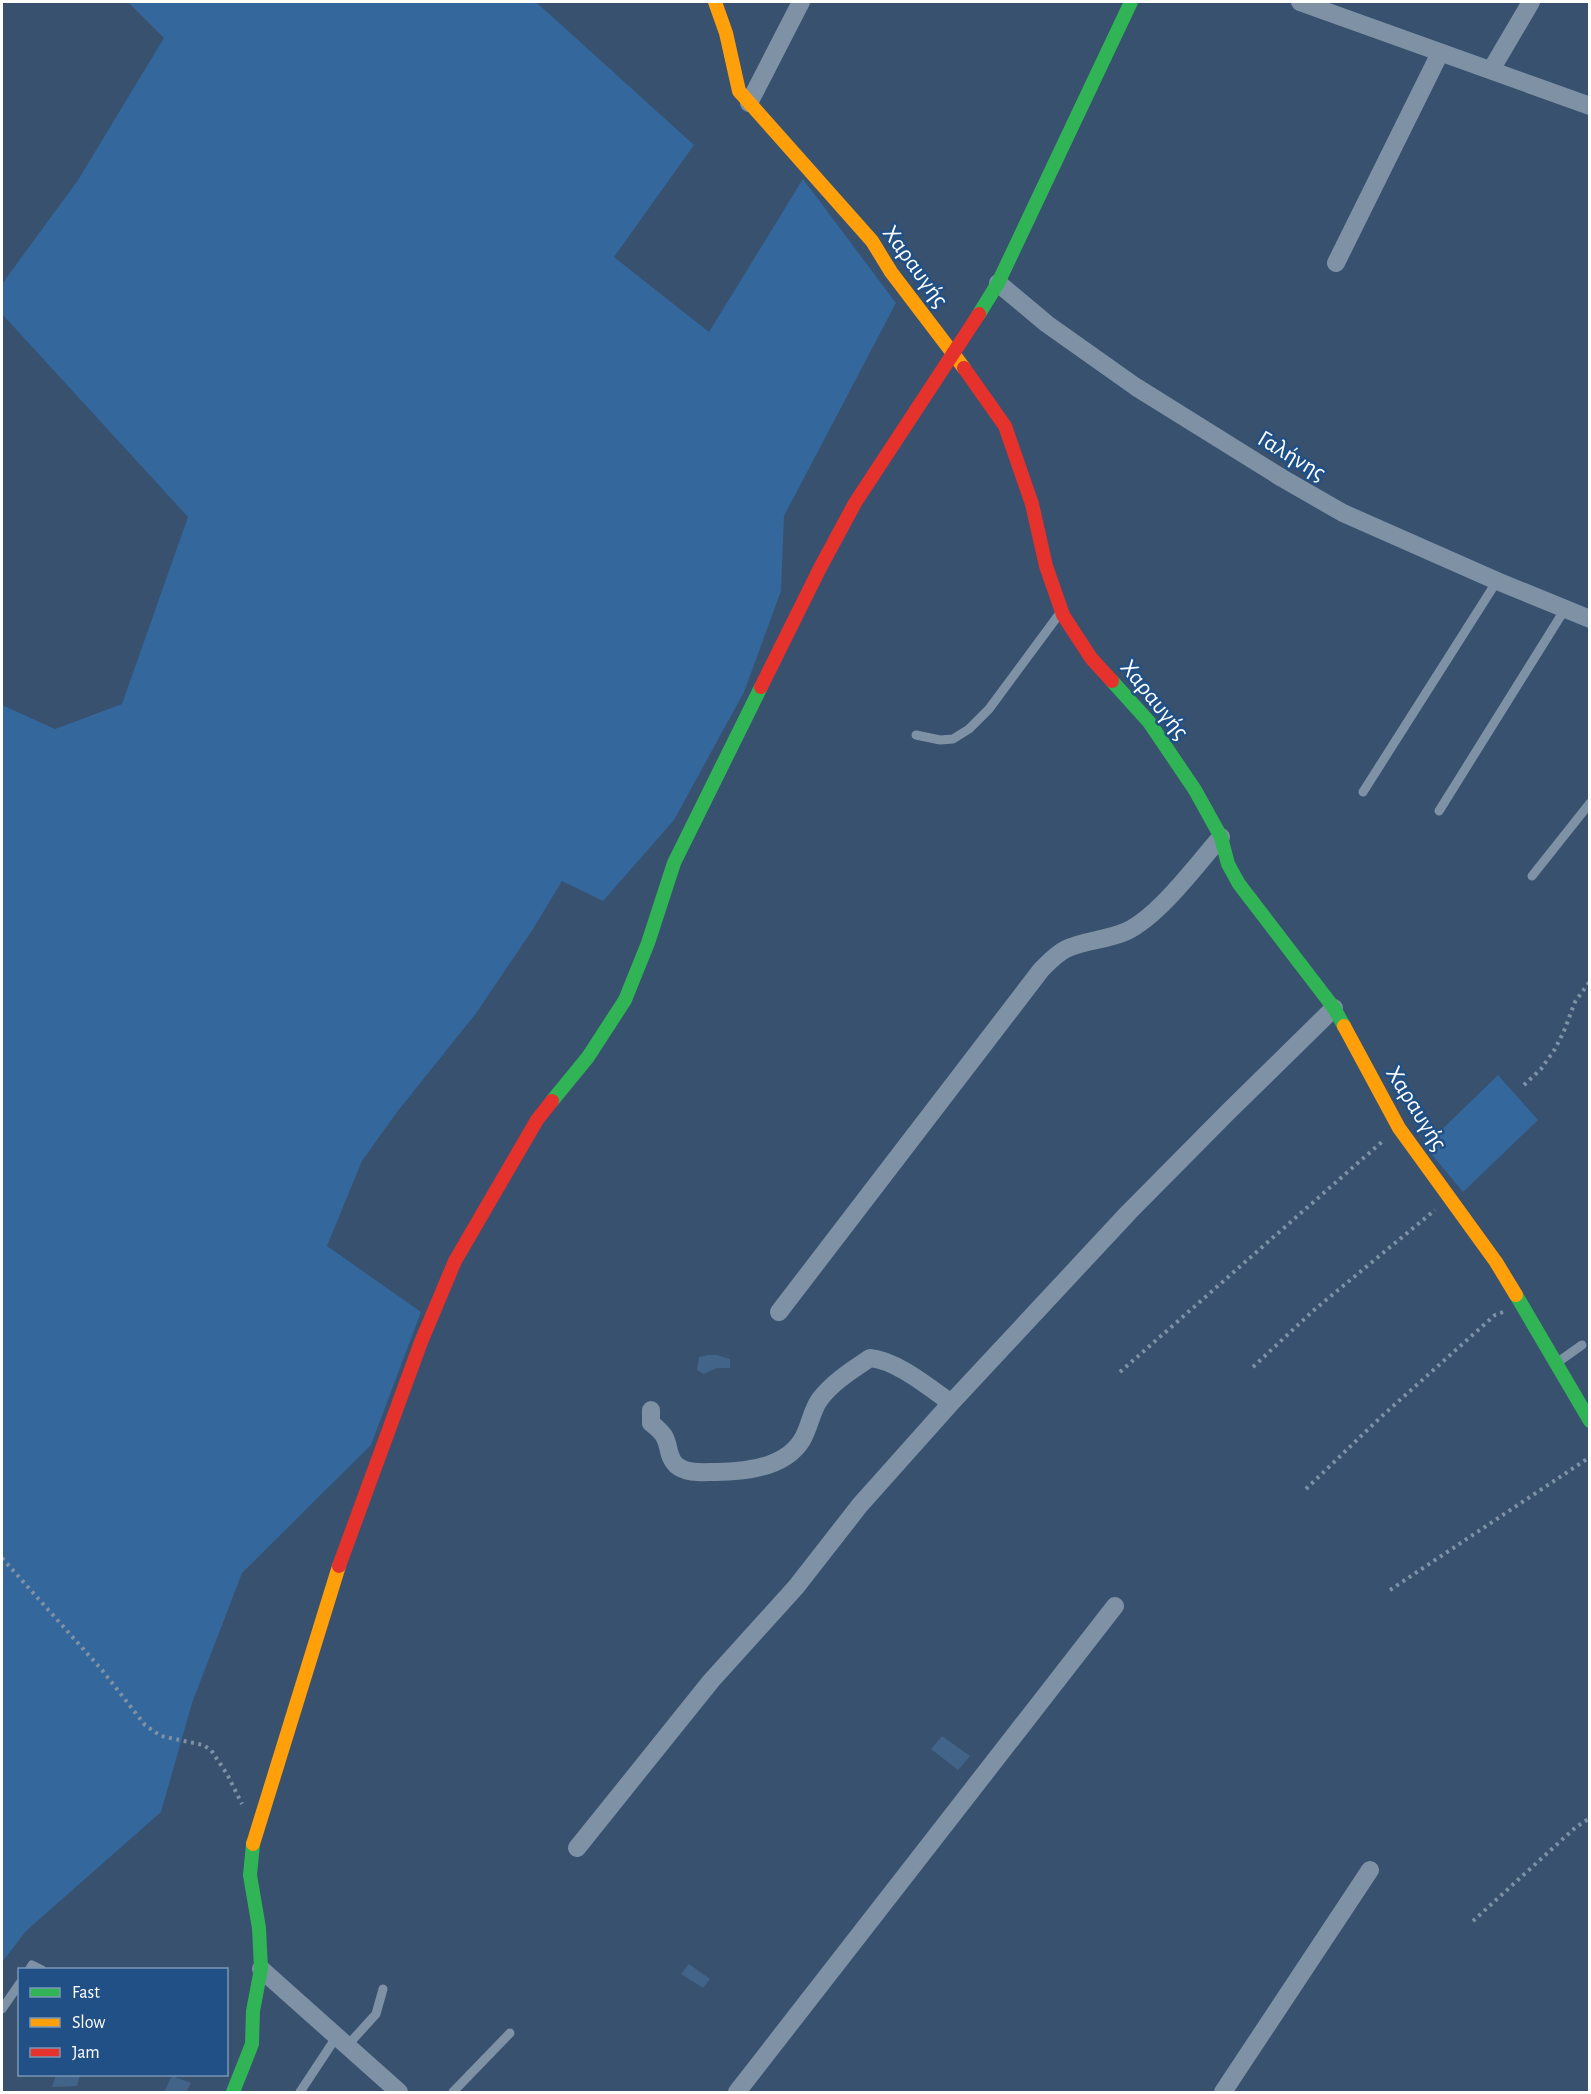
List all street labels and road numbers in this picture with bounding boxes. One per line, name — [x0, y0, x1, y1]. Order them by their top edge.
street label: Χαραυγής — [878, 221, 953, 312]
street label: Γαλήνης — [1253, 426, 1330, 485]
street label: Χαραυγής — [1115, 655, 1193, 744]
street label: Χαραυγής — [1381, 1062, 1451, 1155]

